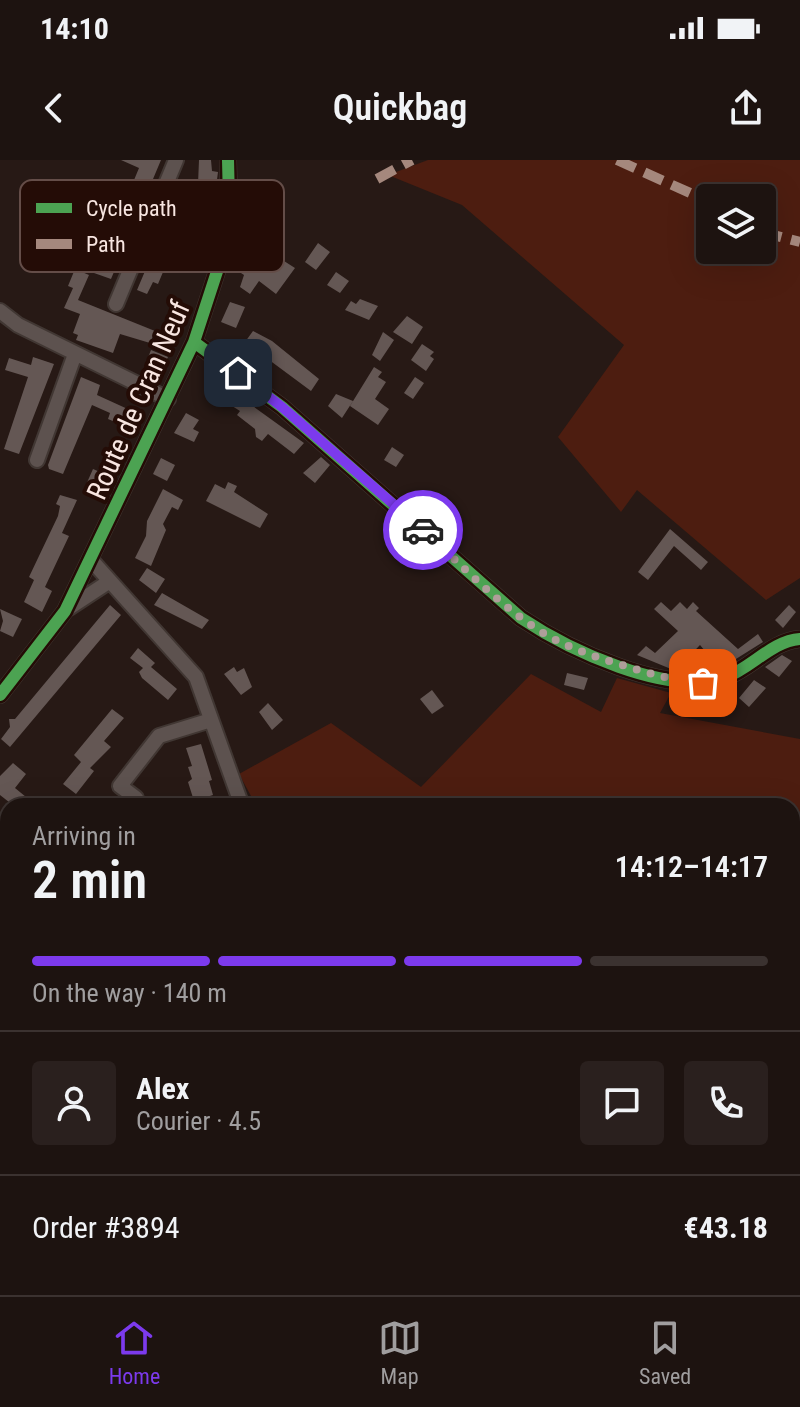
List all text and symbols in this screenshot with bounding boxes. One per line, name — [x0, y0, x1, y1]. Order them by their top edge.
text: 14:10 — [40, 11, 109, 46]
icon: back — [32, 86, 76, 130]
icon: share — [724, 86, 768, 130]
text: Quickbag — [333, 87, 467, 129]
legend — [20, 180, 284, 272]
map controls — [696, 184, 776, 264]
button: layers — [696, 184, 776, 264]
text: Cycle path — [86, 196, 177, 221]
text: Path — [86, 232, 126, 257]
street label: Route de Cran Neuf — [80, 296, 197, 505]
pin — [204, 339, 272, 407]
icon: home — [216, 351, 260, 395]
courier — [383, 490, 463, 570]
icon: car — [401, 508, 445, 552]
pin — [669, 649, 737, 717]
icon: bag — [681, 661, 725, 705]
text: Arriving in — [32, 821, 136, 851]
text: 14:12–14:17 — [615, 849, 768, 884]
text: 2 min — [32, 850, 147, 911]
text: On the way · 140 m — [32, 978, 227, 1008]
button: person — [32, 1061, 116, 1145]
button: chat — [580, 1061, 664, 1145]
button: phone — [684, 1061, 768, 1145]
text: Alex — [136, 1071, 189, 1106]
text: Courier · 4.5 — [136, 1106, 261, 1136]
text: Order #3894 — [32, 1210, 180, 1245]
text: €43.18 — [683, 1210, 768, 1245]
tab: Home — [109, 1316, 160, 1389]
tab: Map — [378, 1316, 422, 1389]
tab: Saved — [639, 1316, 691, 1389]

